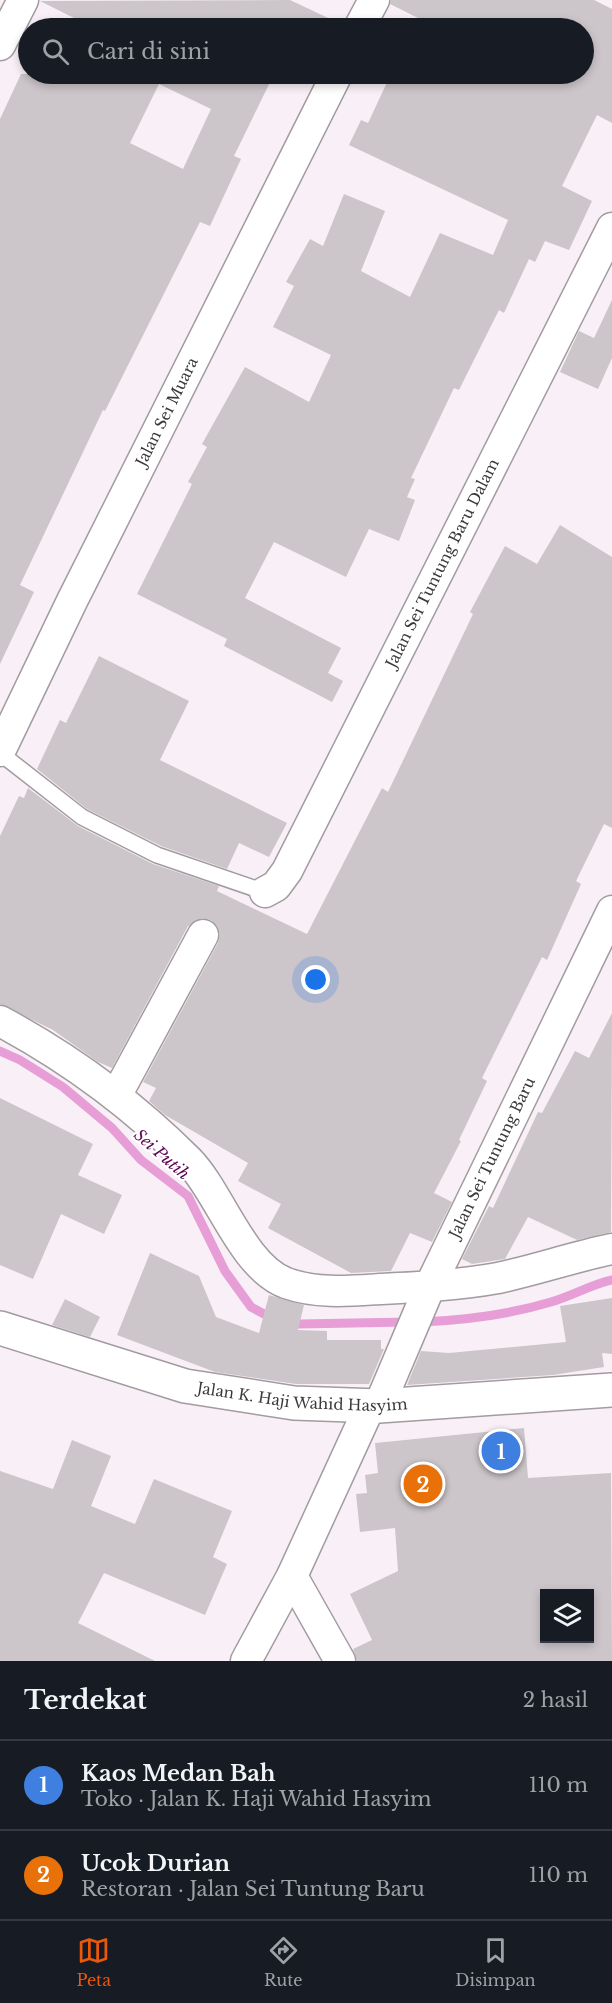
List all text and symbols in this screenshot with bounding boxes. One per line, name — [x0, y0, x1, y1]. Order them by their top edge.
search box — [18, 18, 594, 84]
icon: search — [39, 35, 72, 68]
text: Cari di sini — [87, 38, 210, 65]
street label: Jalan Sei Muara — [130, 354, 202, 471]
street label: Jalan Sei Tuntung Baru Dalam — [380, 455, 503, 673]
your location — [301, 965, 330, 994]
street label: Jalan Sei Tuntung Baru — [444, 1074, 539, 1243]
water label: Sei Putih — [130, 1125, 194, 1183]
street label: Jalan K. Haji Wahid Hasyim — [194, 1378, 408, 1415]
pin: 1 — [482, 1428, 520, 1474]
pin: 2 — [404, 1462, 442, 1506]
map controls — [540, 1589, 594, 1643]
button: layers — [540, 1589, 594, 1643]
text: Terdekat — [24, 1684, 147, 1716]
text: 2 hasil — [523, 1688, 588, 1712]
text: Kaos Medan Bah — [81, 1760, 276, 1787]
text: 1 — [39, 1773, 48, 1797]
text: 110 m — [529, 1773, 588, 1797]
text: Toko · Jalan K. Haji Wahid Hasyim — [81, 1787, 431, 1811]
text: Ucok Durian — [81, 1850, 230, 1877]
text: 2 — [37, 1863, 50, 1887]
text: 110 m — [529, 1863, 588, 1887]
text: Restoran · Jalan Sei Tuntung Baru — [81, 1877, 425, 1901]
tab: Peta — [76, 1934, 111, 1990]
tab: Rute — [264, 1934, 302, 1990]
tab: Disimpan — [455, 1934, 536, 1990]

